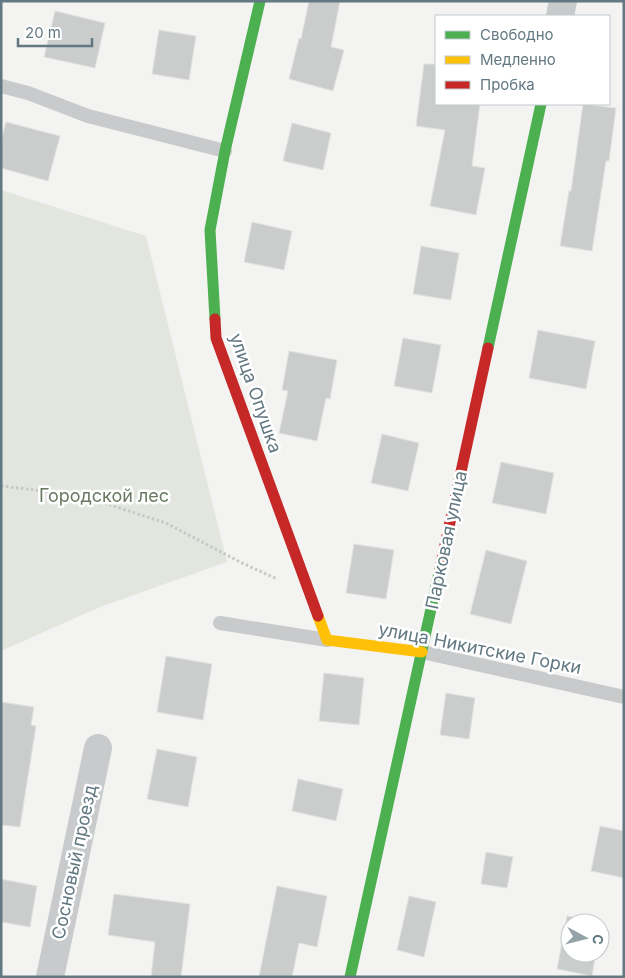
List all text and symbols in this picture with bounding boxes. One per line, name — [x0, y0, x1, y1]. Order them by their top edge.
scale bar — [18, 15, 91, 47]
legend — [435, 15, 610, 105]
text: 20 m — [25, 23, 61, 42]
text: Свободно — [480, 25, 554, 44]
text: Медленно — [480, 50, 556, 69]
text: Пробка — [480, 75, 535, 94]
street label: улица Опушка — [226, 330, 286, 456]
street label: Парковая улица — [421, 469, 471, 611]
park label: Городской лес — [39, 485, 169, 506]
street label: улица Никитские Горки — [377, 618, 583, 678]
street label: Сосновый проезд — [47, 783, 101, 941]
north arrow — [560, 913, 610, 963]
text: С — [589, 933, 607, 946]

